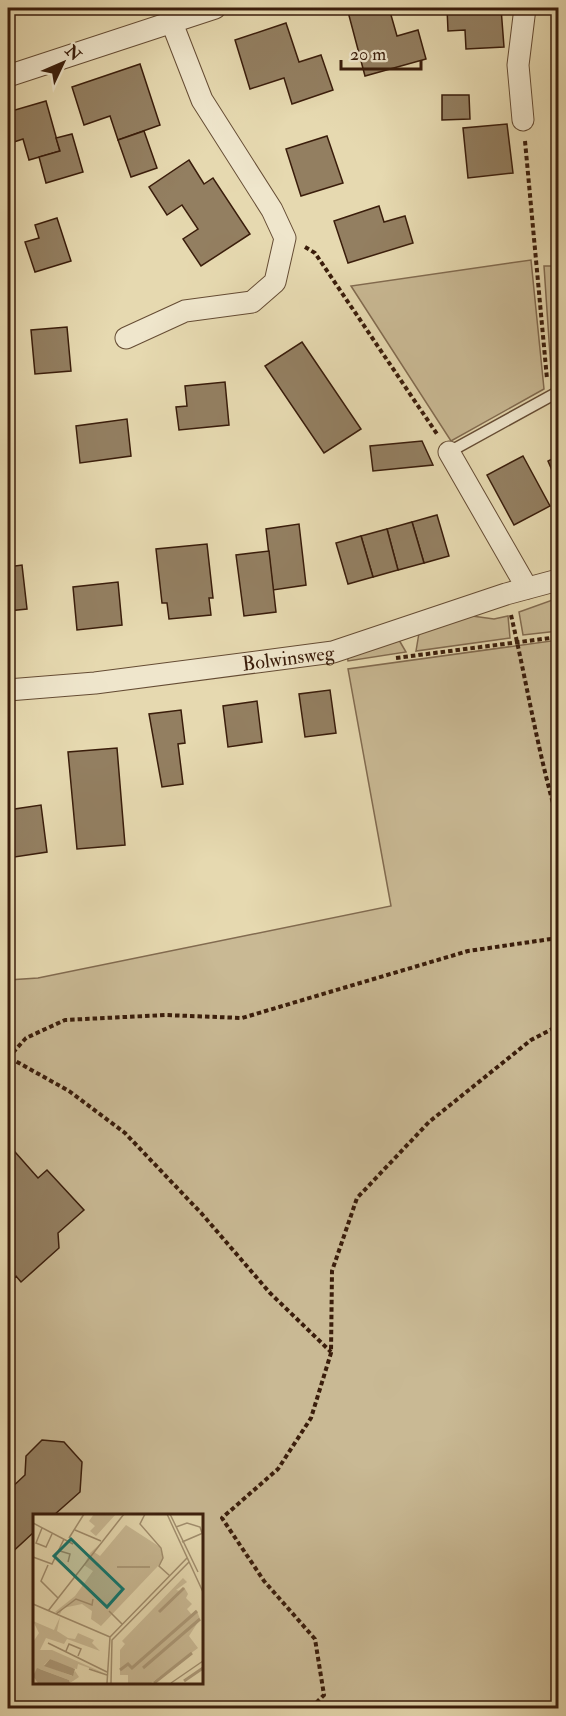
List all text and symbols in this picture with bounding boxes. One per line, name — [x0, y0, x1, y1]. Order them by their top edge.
north arrow — [33, 33, 93, 93]
scale bar — [341, 33, 420, 71]
text: N — [60, 40, 86, 66]
text: 20 m — [350, 43, 386, 66]
street label: Bolwinsweg — [240, 640, 337, 677]
inset map — [33, 1514, 202, 1683]

